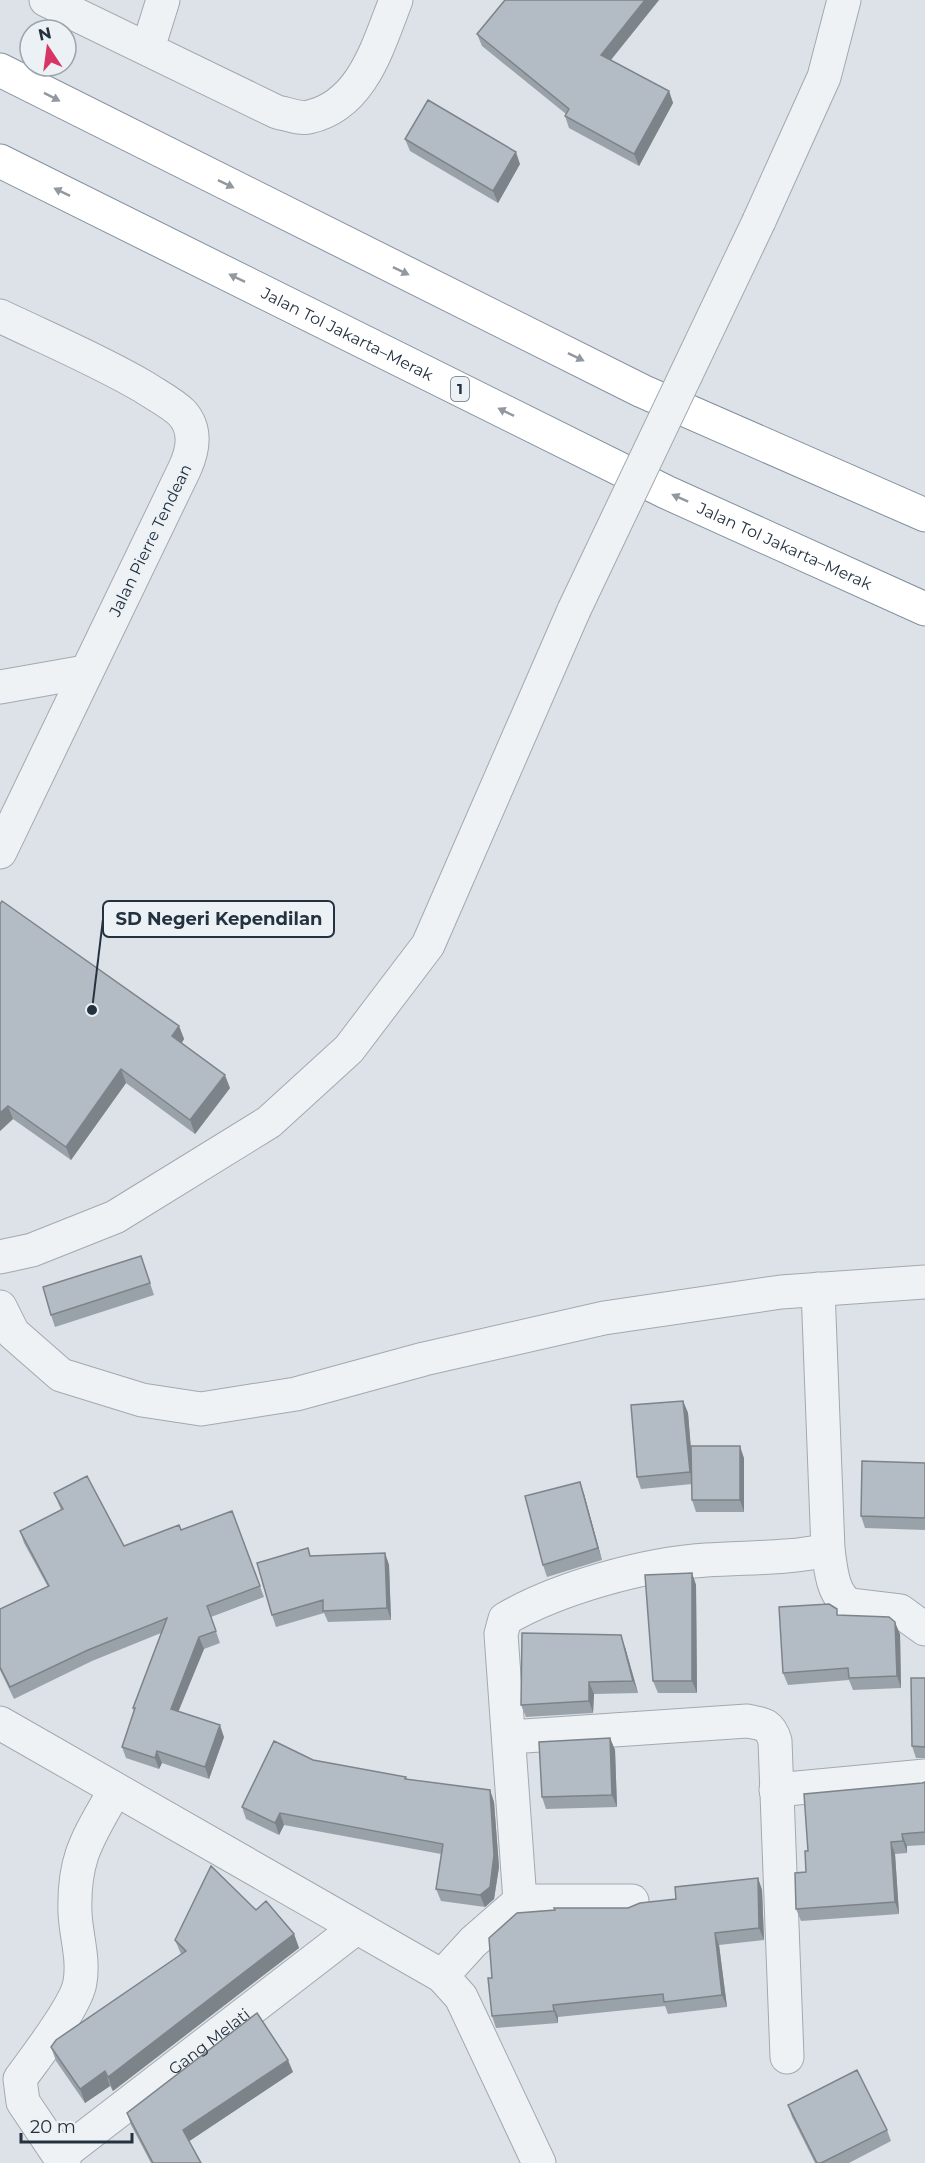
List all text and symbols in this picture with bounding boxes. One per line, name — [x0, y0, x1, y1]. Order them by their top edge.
north arrow — [18, 18, 78, 78]
text: N — [36, 23, 53, 45]
one-way arrow — [43, 93, 60, 102]
one-way arrow — [218, 180, 235, 189]
one-way arrow — [54, 187, 71, 196]
one-way arrow — [393, 266, 410, 276]
one-way arrow — [228, 274, 246, 284]
street label: Jalan Tol Jakarta–Merak — [257, 283, 437, 385]
one-way arrow — [567, 353, 584, 362]
road number: 1 — [451, 377, 469, 401]
one-way arrow — [497, 407, 514, 417]
street label: Jalan Pierre Tendean — [105, 461, 196, 620]
one-way arrow — [672, 494, 689, 503]
street label: Jalan Tol Jakarta–Merak — [693, 498, 875, 594]
callout: SD Negeri Kependilan — [103, 901, 334, 937]
text: SD Negeri Kependilan — [116, 908, 322, 930]
street label: Gang Melati — [165, 2004, 254, 2079]
scale bar — [21, 2106, 132, 2144]
text: 20 m — [30, 2116, 76, 2138]

